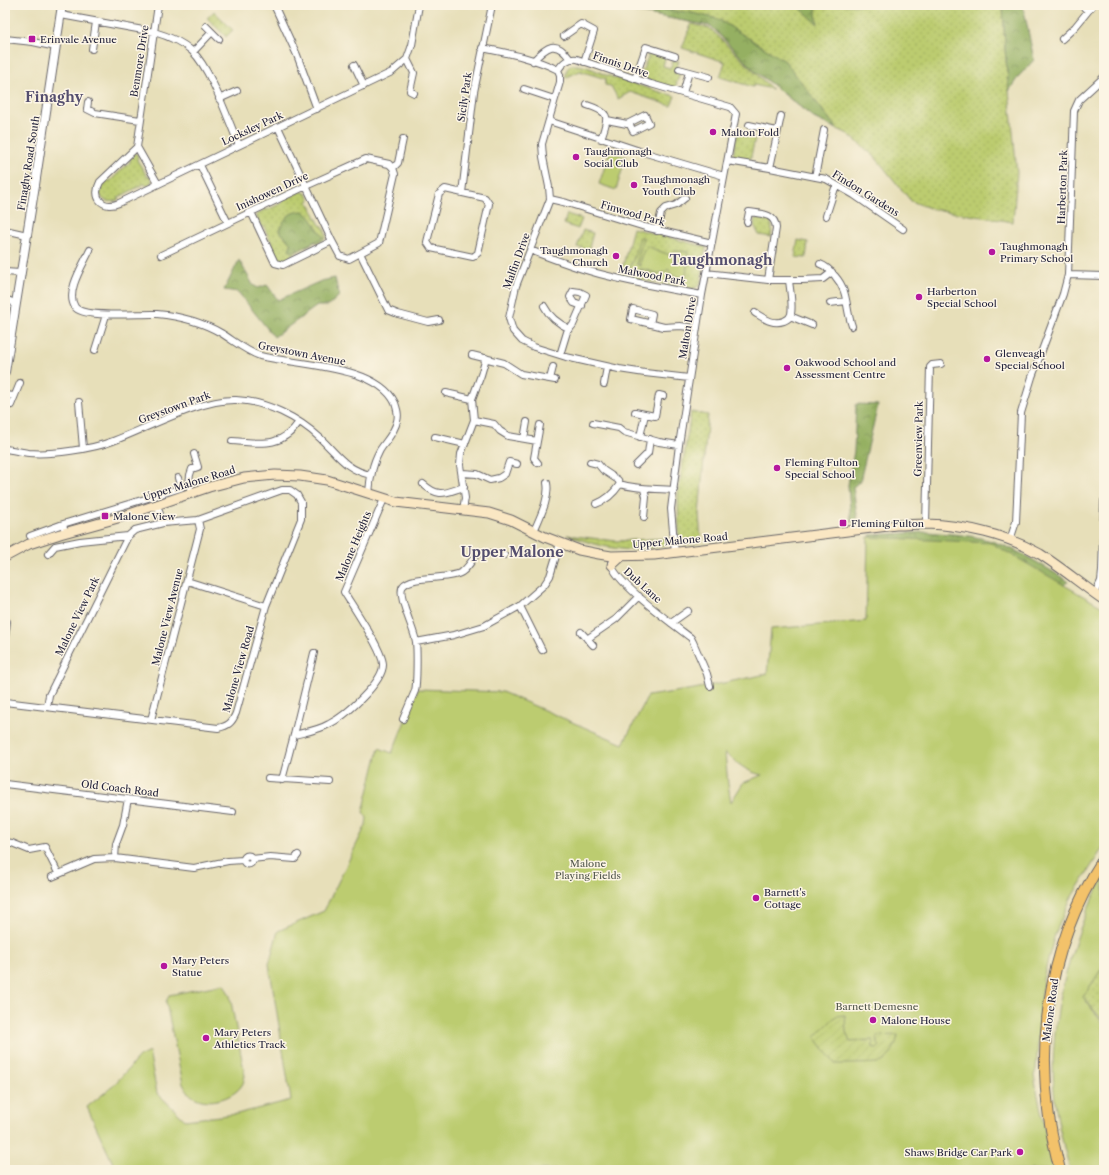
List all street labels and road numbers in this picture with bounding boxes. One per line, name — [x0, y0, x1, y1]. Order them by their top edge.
street label: Benmore Drive — [127, 24, 152, 98]
street label: Finnis Drive — [591, 49, 651, 80]
street label: Sicily Park — [455, 70, 475, 123]
street label: Locksley Park — [220, 108, 286, 148]
street label: Finaghy Road South — [15, 114, 43, 211]
street label: Harberton Park — [1055, 149, 1070, 224]
street label: Findon Gardens — [830, 168, 902, 219]
street label: Inishowen Drive — [234, 169, 311, 214]
street label: Finwood Park — [599, 198, 668, 229]
street label: Malfin Drive — [500, 231, 533, 291]
street label: Malwood Park — [617, 263, 688, 289]
street label: Malton Drive — [676, 296, 699, 360]
street label: Greystown Avenue — [257, 339, 347, 368]
street label: Greystown Park — [136, 388, 213, 426]
street label: Greenview Park — [911, 400, 926, 477]
street label: Upper Malone Road — [141, 463, 237, 504]
street label: Malone Heights — [333, 509, 374, 583]
street label: Upper Malone Road — [632, 530, 728, 551]
street label: Dub Lane — [621, 565, 665, 606]
street label: Malone View Avenue — [149, 567, 186, 667]
street label: Malone View Park — [53, 573, 103, 658]
street label: Malone View Road — [220, 624, 257, 714]
street label: Old Coach Road — [80, 777, 159, 800]
street label: Malone Road — [1040, 978, 1061, 1042]

